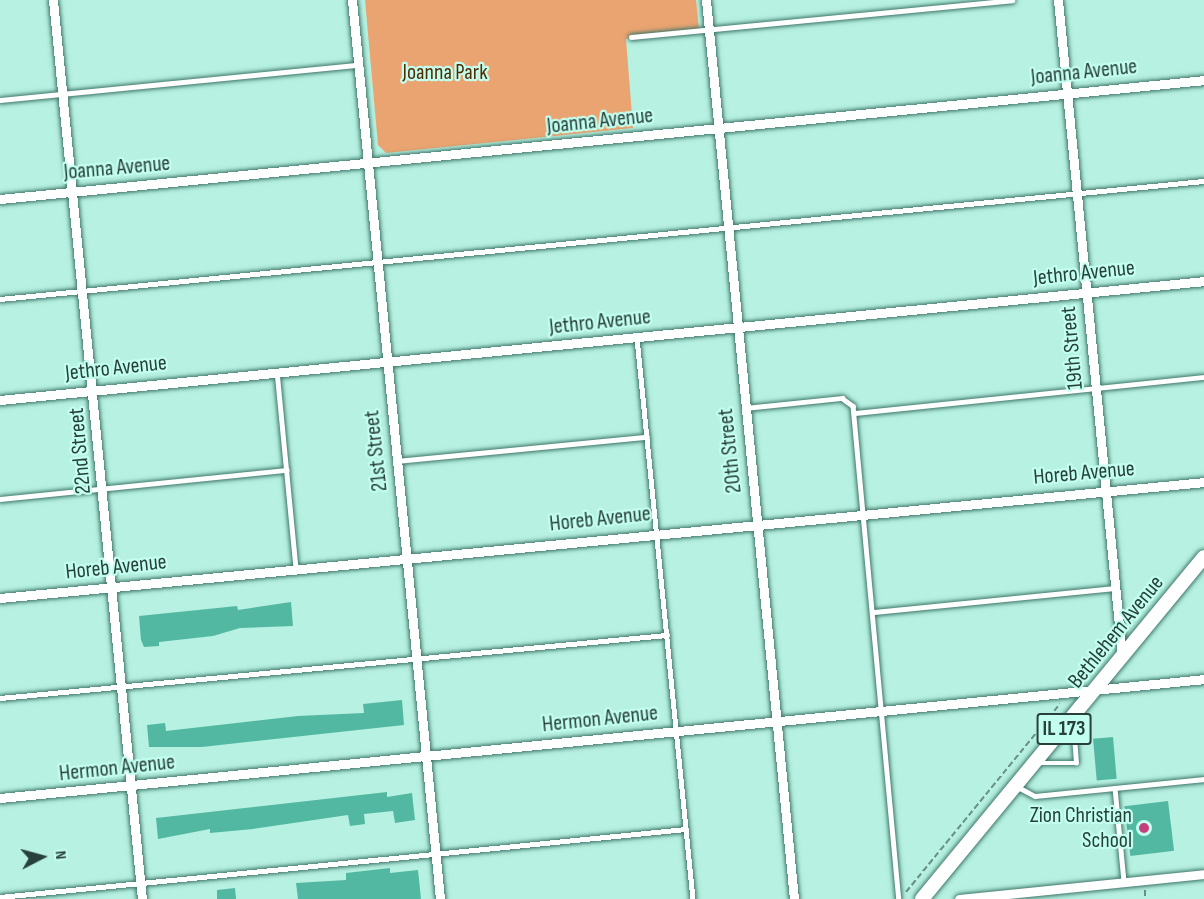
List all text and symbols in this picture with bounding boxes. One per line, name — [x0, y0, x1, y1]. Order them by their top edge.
street label: Joanna Avenue — [1030, 53, 1138, 91]
park label: Joanna Park — [402, 60, 488, 86]
street label: Joanna Avenue — [546, 102, 654, 140]
street label: Joanna Avenue — [63, 150, 171, 186]
street label: Jethro Avenue — [1032, 255, 1136, 291]
street label: Jethro Avenue — [548, 304, 652, 340]
street label: 19th Street — [1055, 305, 1089, 391]
street label: Jethro Avenue — [64, 350, 168, 386]
street label: 22nd Street — [63, 407, 97, 495]
street label: 20th Street — [712, 407, 748, 495]
street label: 21st Street — [359, 409, 393, 493]
street label: Horeb Avenue — [1032, 455, 1136, 491]
street label: Horeb Avenue — [548, 501, 652, 537]
street label: Horeb Avenue — [64, 549, 168, 585]
street label: Bethlehem Avenue — [1063, 570, 1169, 694]
street label: Hermon Avenue — [541, 700, 659, 738]
road number: IL 173 — [1036, 711, 1092, 747]
street label: Hermon Avenue — [58, 749, 176, 787]
place label: Zion Christian School — [1030, 802, 1132, 854]
marker: Zion Christian School — [1137, 821, 1151, 835]
north arrow — [12, 827, 72, 887]
text: N — [51, 850, 70, 860]

